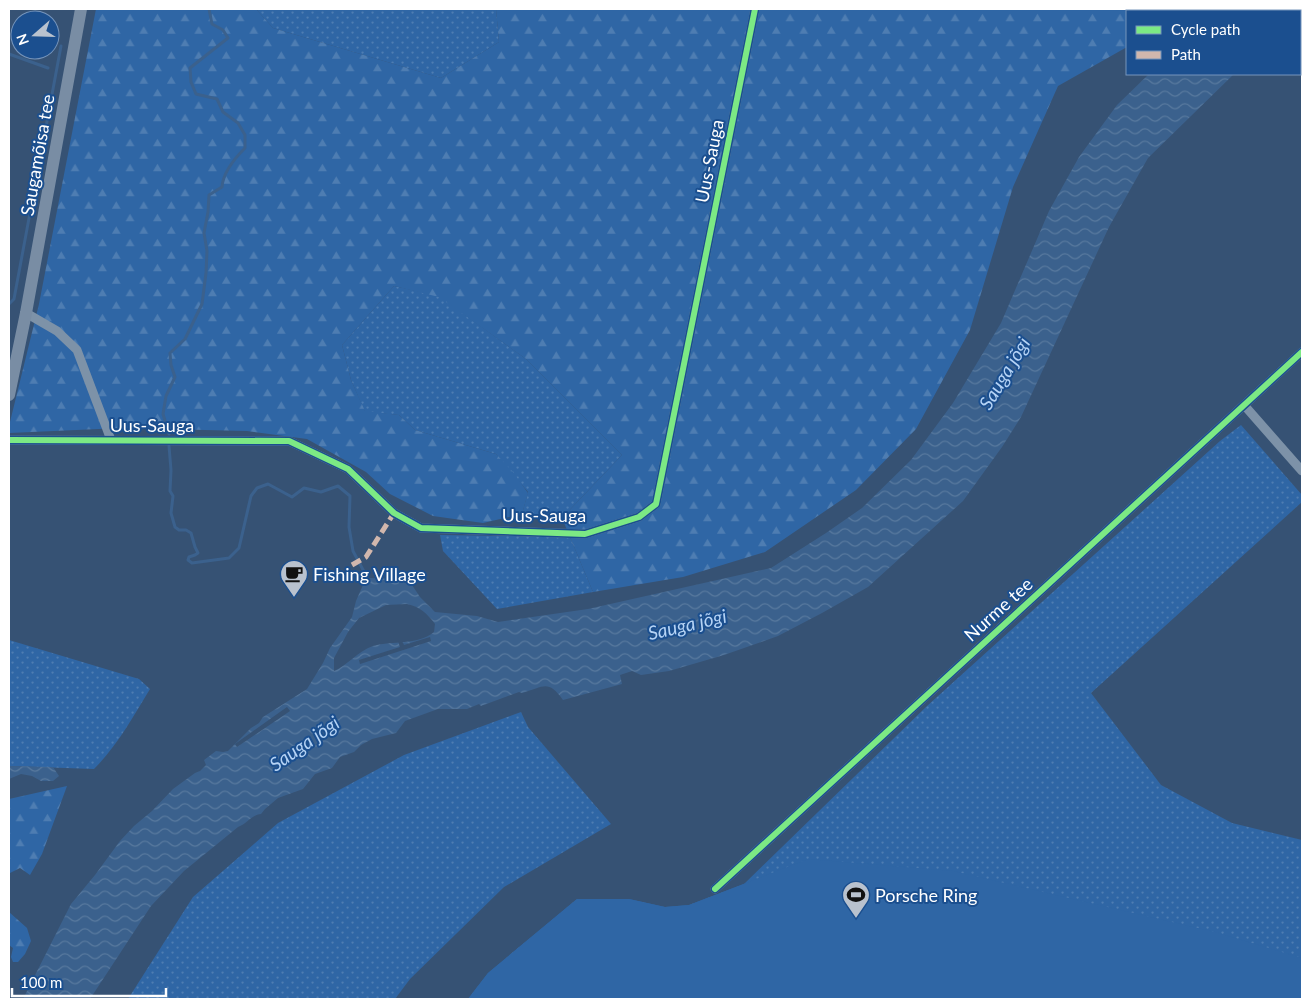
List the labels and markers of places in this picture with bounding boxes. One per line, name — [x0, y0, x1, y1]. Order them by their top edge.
cafe icon: Fishing Village — [279, 559, 309, 598]
place label: Fishing Village — [313, 563, 426, 585]
sports icon: Porsche Ring — [841, 880, 871, 919]
place label: Porsche Ring — [875, 884, 977, 906]

